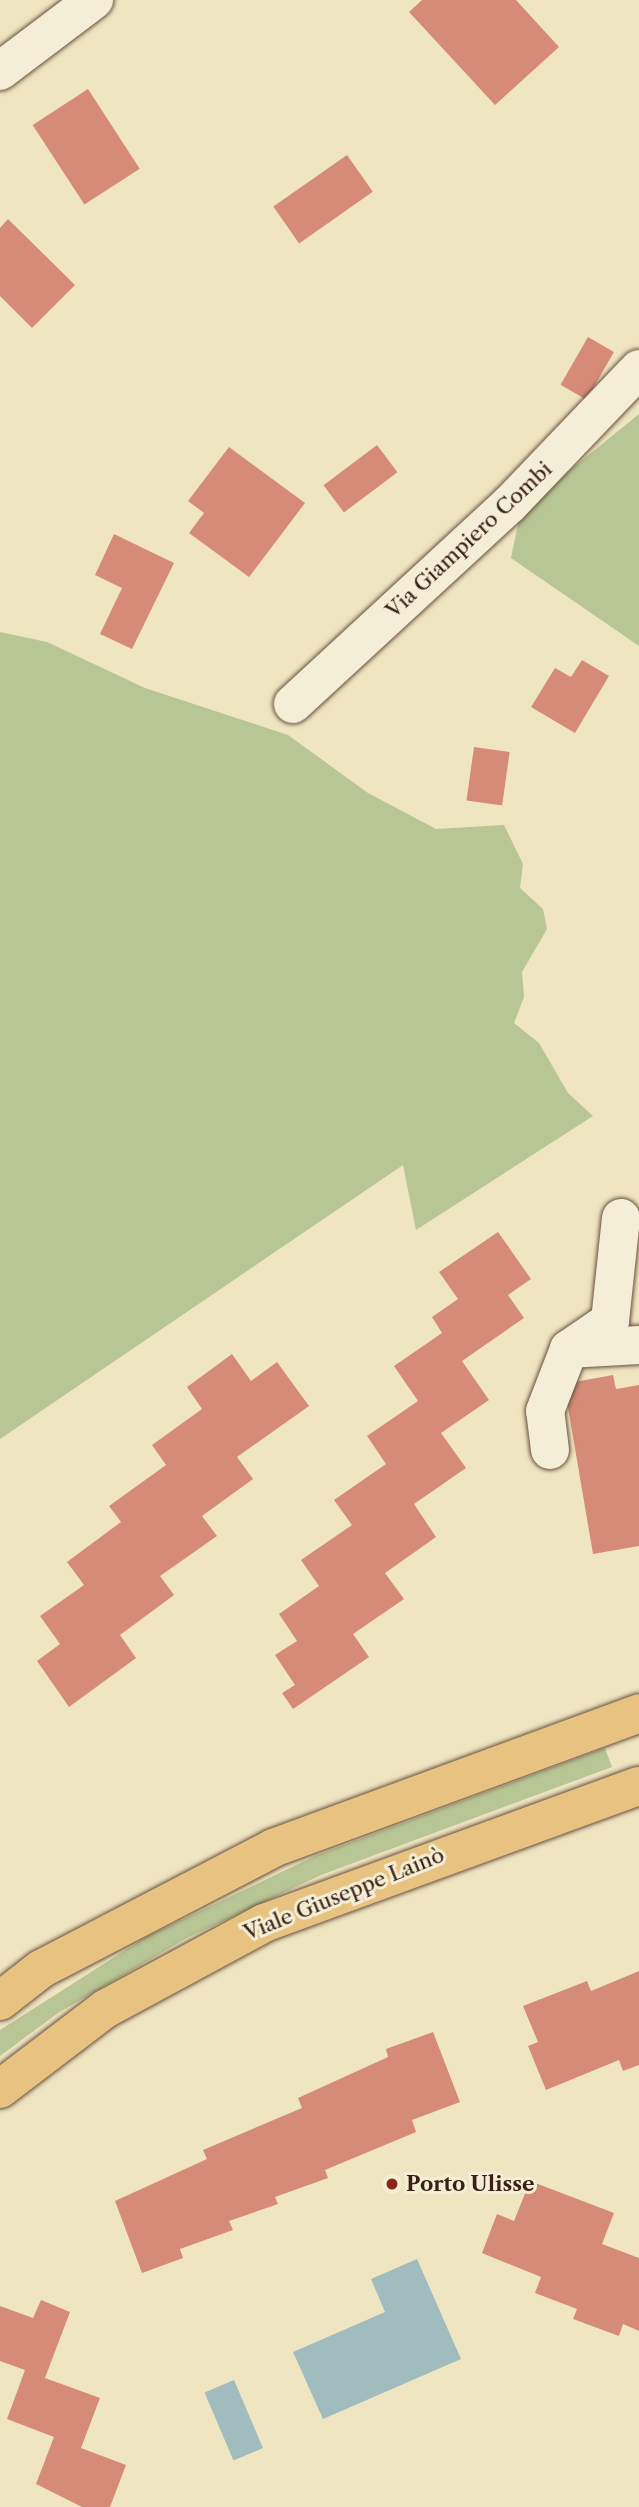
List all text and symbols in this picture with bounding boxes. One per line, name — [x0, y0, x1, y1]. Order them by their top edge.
street label: Via Giampiero Combi — [381, 456, 557, 624]
street label: Viale Giuseppe Lainò — [240, 1842, 448, 1946]
place label: Porto Ulisse — [406, 2171, 535, 2197]
marker: Porto Ulisse — [384, 2176, 400, 2192]

